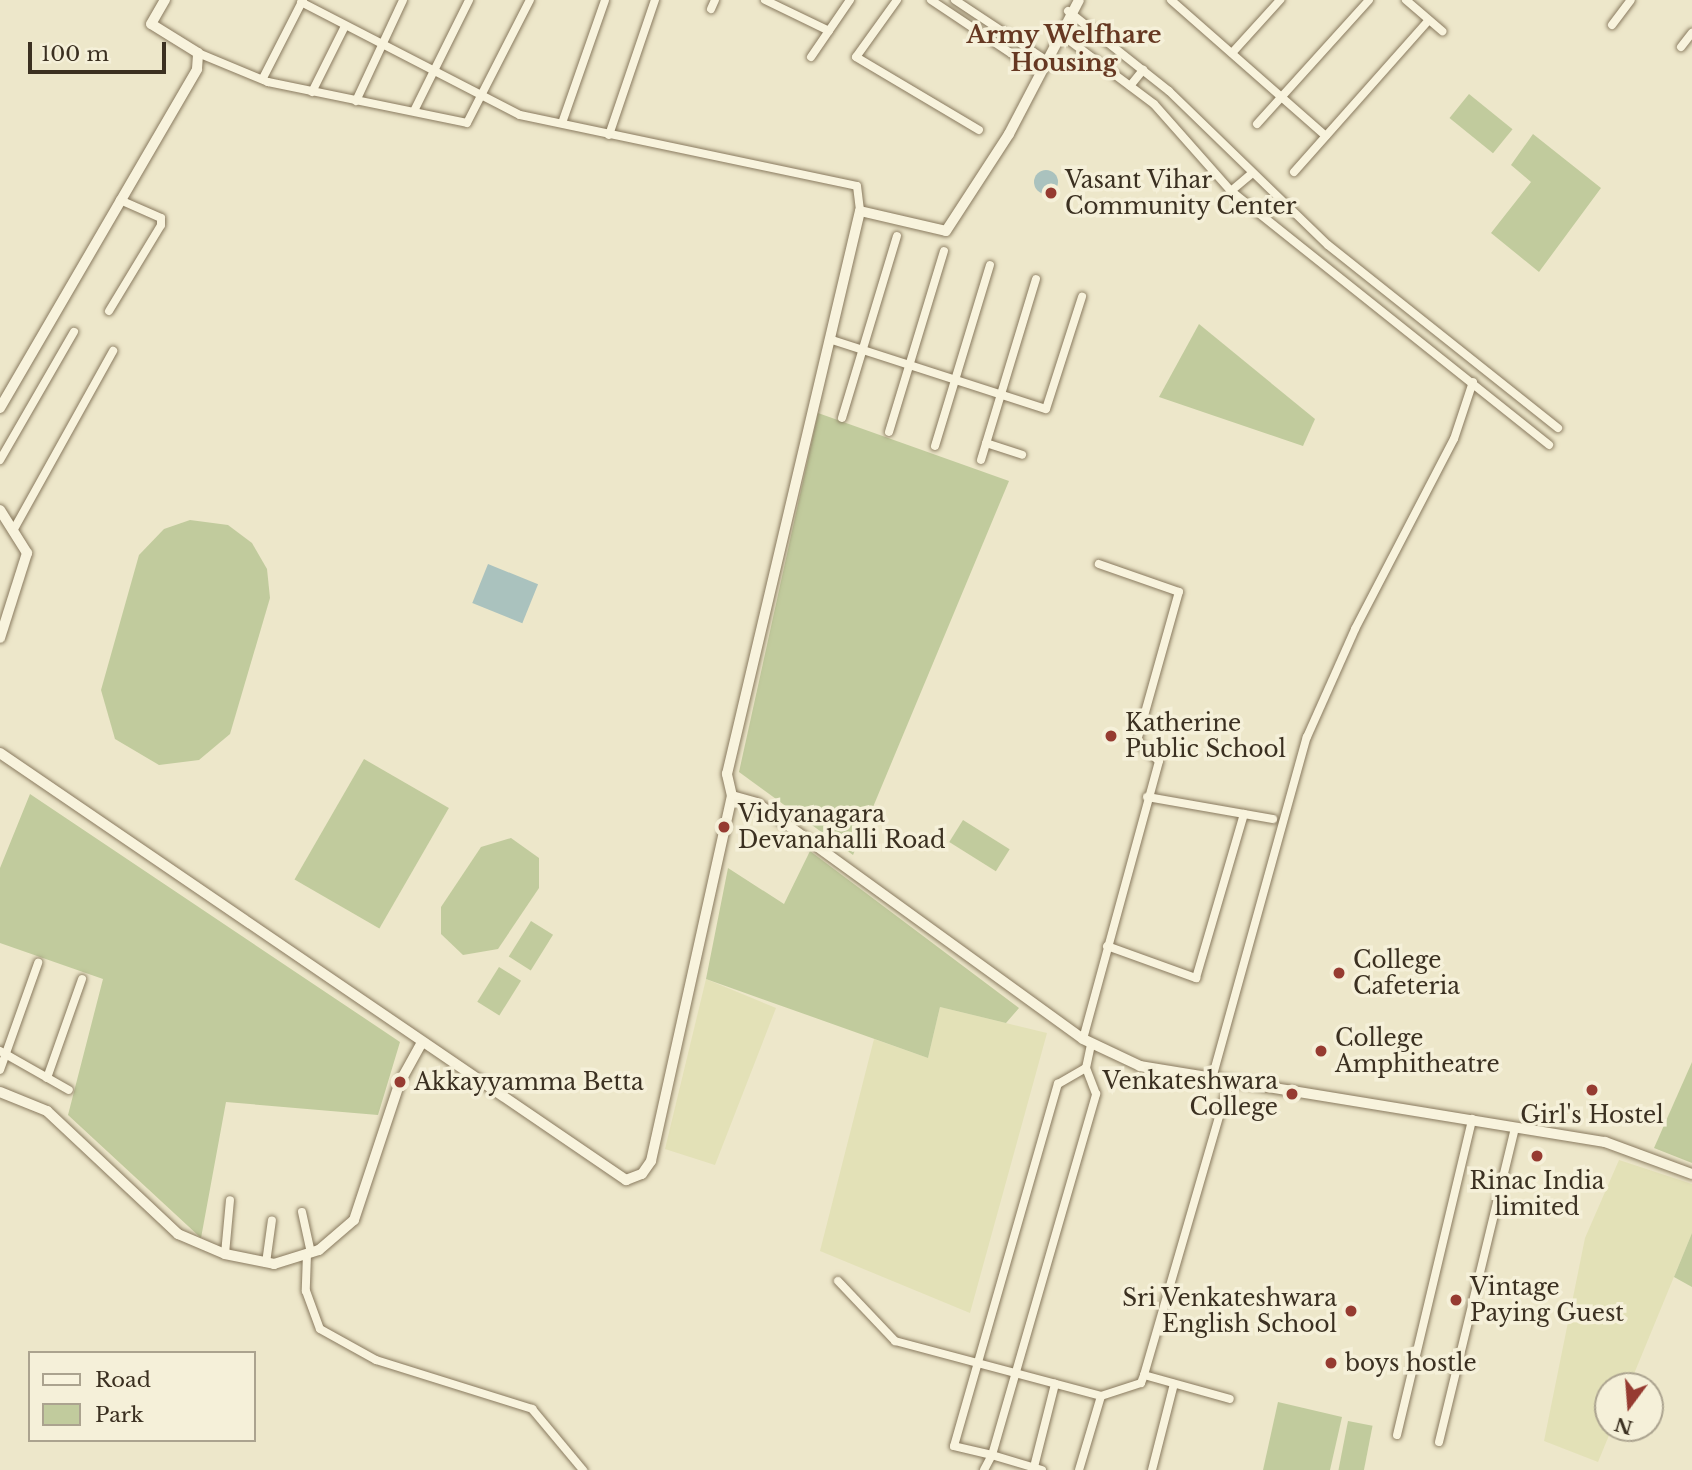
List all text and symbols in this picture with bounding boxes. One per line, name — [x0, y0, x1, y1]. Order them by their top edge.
district label: Army Welfhare Housing — [966, 21, 1162, 77]
scale bar — [32, 28, 170, 72]
text: 100 m — [41, 41, 109, 67]
place label: Vasant Vihar Community Center — [1065, 166, 1297, 220]
marker: Vasant Vihar Community Center — [1043, 185, 1059, 201]
place label: Katherine Public School — [1125, 709, 1286, 763]
marker: Katherine Public School — [1103, 728, 1119, 744]
place label: Vidyanagara Devanahalli Road — [738, 800, 946, 854]
marker: Vidyanagara Devanahalli Road — [716, 819, 732, 835]
place label: College Cafeteria — [1353, 946, 1460, 1000]
marker: College Cafeteria — [1331, 965, 1347, 981]
place label: College Amphitheatre — [1335, 1024, 1500, 1078]
marker: College Amphitheatre — [1313, 1043, 1329, 1059]
place label: Venkateshwara College — [1102, 1067, 1278, 1121]
place label: Akkayyamma Betta — [414, 1068, 644, 1096]
marker: Akkayyamma Betta — [392, 1074, 408, 1090]
marker: Girl's Hostel — [1584, 1082, 1600, 1098]
marker: Venkateshwara College — [1284, 1086, 1300, 1102]
place label: Girl's Hostel — [1520, 1101, 1664, 1129]
marker: Rinac India limited — [1529, 1148, 1545, 1164]
place label: Rinac India limited — [1470, 1167, 1604, 1221]
place label: Vintage Paying Guest — [1470, 1273, 1624, 1327]
place label: Sri Venkateshwara English School — [1121, 1284, 1337, 1338]
marker: Vintage Paying Guest — [1448, 1292, 1464, 1308]
marker: Sri Venkateshwara English School — [1343, 1303, 1359, 1319]
place label: boys hostle — [1345, 1349, 1477, 1377]
legend — [28, 1351, 256, 1442]
marker: boys hostle — [1323, 1355, 1339, 1371]
text: Road — [95, 1367, 151, 1393]
north arrow — [1594, 1372, 1664, 1442]
text: Park — [95, 1402, 144, 1428]
text: N — [1612, 1412, 1635, 1439]

